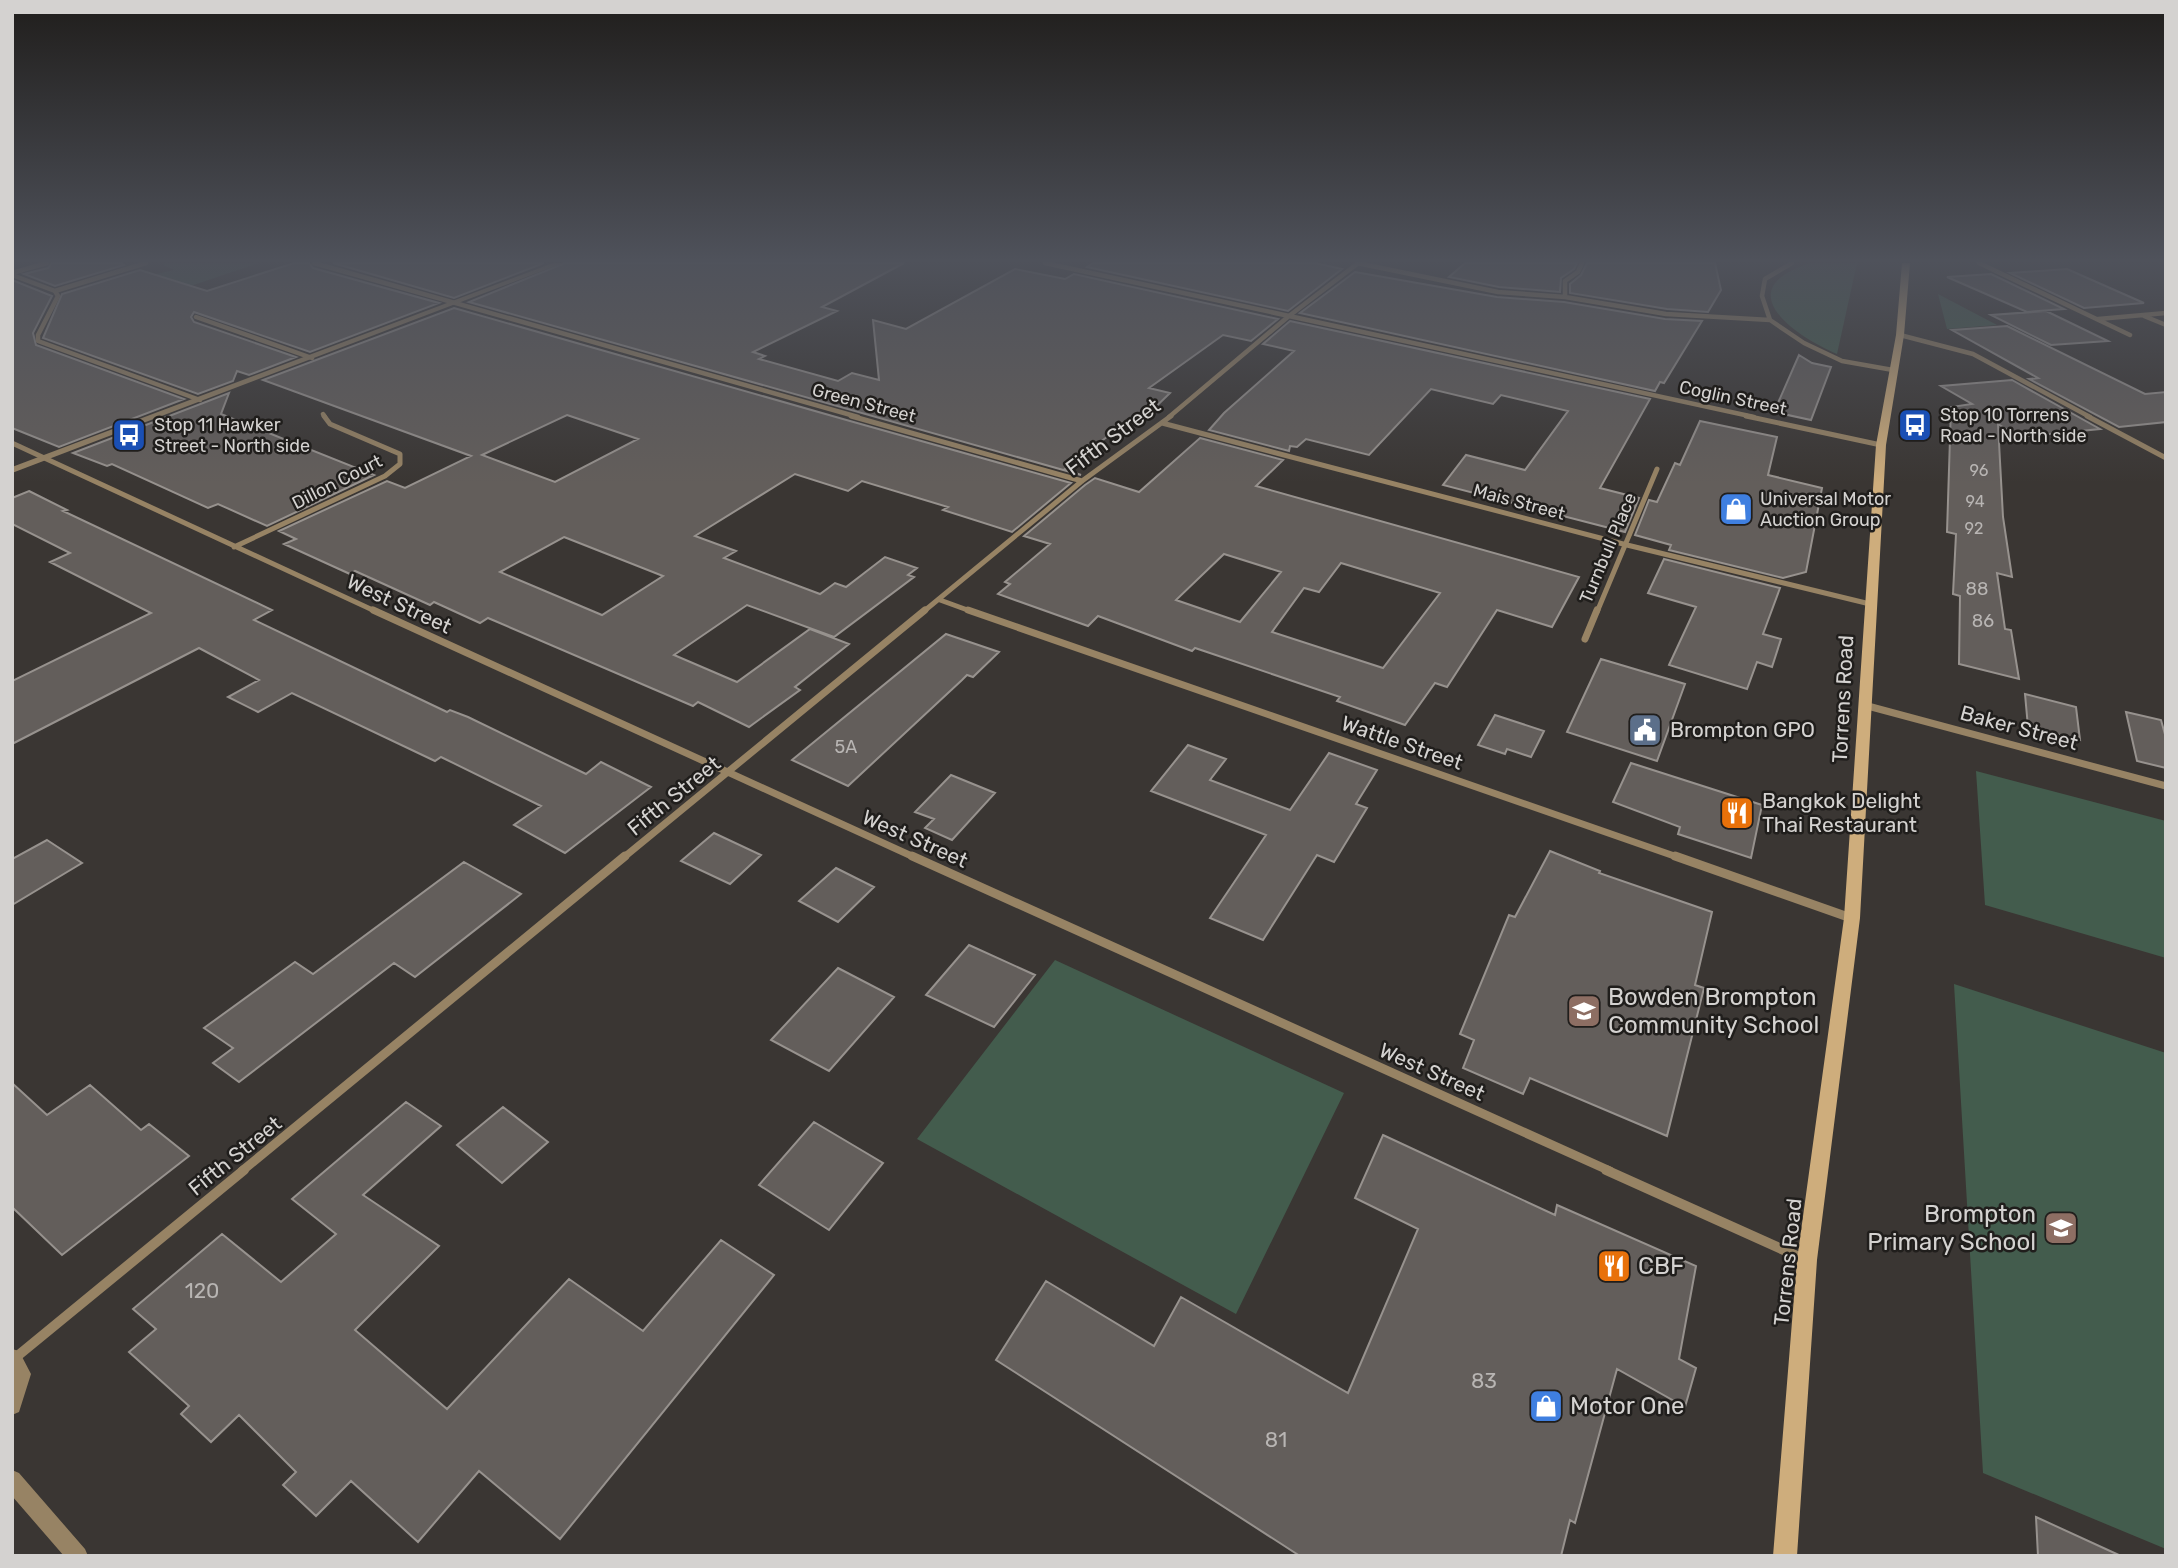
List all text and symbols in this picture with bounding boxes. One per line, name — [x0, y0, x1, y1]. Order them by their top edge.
street label: Coglin Street — [1677, 376, 1789, 420]
street label: Green Street — [810, 379, 918, 427]
street label: Fifth Street — [1060, 393, 1165, 480]
place label: Stop 10 Torrens Road - North side — [1940, 404, 2087, 447]
bus stop icon: Stop 10 Torrens Road - North side — [1896, 406, 1934, 444]
place label: Stop 11 Hawker Street - North side — [154, 414, 310, 457]
bus stop icon: Stop 11 Hawker Street - North side — [110, 416, 148, 454]
street label: Dillon Court — [288, 450, 386, 514]
house number: 96 — [1970, 461, 1989, 480]
street label: Mais Street — [1471, 479, 1567, 525]
place label: Universal Motor Auction Group — [1760, 488, 1891, 531]
street label: Turnbull Place — [1575, 489, 1641, 607]
shop icon: Universal Motor Auction Group — [1717, 490, 1755, 528]
house number: 94 — [1965, 492, 1985, 511]
house number: 92 — [1965, 519, 1983, 538]
street label: West Street — [343, 568, 456, 639]
house number: 88 — [1966, 578, 1988, 600]
house number: 86 — [1972, 610, 1994, 632]
street label: Torrens Road — [1827, 634, 1858, 764]
street label: Baker Street — [1957, 700, 2081, 755]
street label: Wattle Street — [1338, 710, 1466, 775]
public building icon: Brompton GPO — [1626, 711, 1664, 749]
place label: Brompton GPO — [1670, 717, 1815, 742]
house number: 5A — [835, 736, 857, 758]
street label: Fifth Street — [622, 751, 725, 841]
place label: Bangkok Delight Thai Restaurant — [1762, 788, 1921, 837]
restaurant icon: Bangkok Delight Thai Restaurant — [1718, 794, 1756, 832]
street label: West Street — [859, 804, 972, 873]
place label: Bowden Brompton Community School — [1608, 983, 1819, 1039]
school or university icon: Bowden Brompton Community School — [1565, 992, 1603, 1030]
street label: West Street — [1376, 1037, 1489, 1106]
street label: Fifth Street — [183, 1111, 286, 1201]
street label: Torrens Road — [1768, 1197, 1807, 1327]
place label: Brompton Primary School — [1867, 1200, 2036, 1256]
school or university icon: Brompton Primary School — [2042, 1209, 2080, 1247]
restaurant icon: CBF — [1595, 1247, 1633, 1285]
place label: CBF — [1638, 1252, 1684, 1280]
house number: 120 — [185, 1278, 219, 1303]
house number: 83 — [1471, 1368, 1497, 1393]
shop icon: Motor One — [1527, 1387, 1565, 1425]
place label: Motor One — [1570, 1392, 1685, 1420]
house number: 81 — [1265, 1427, 1287, 1452]

